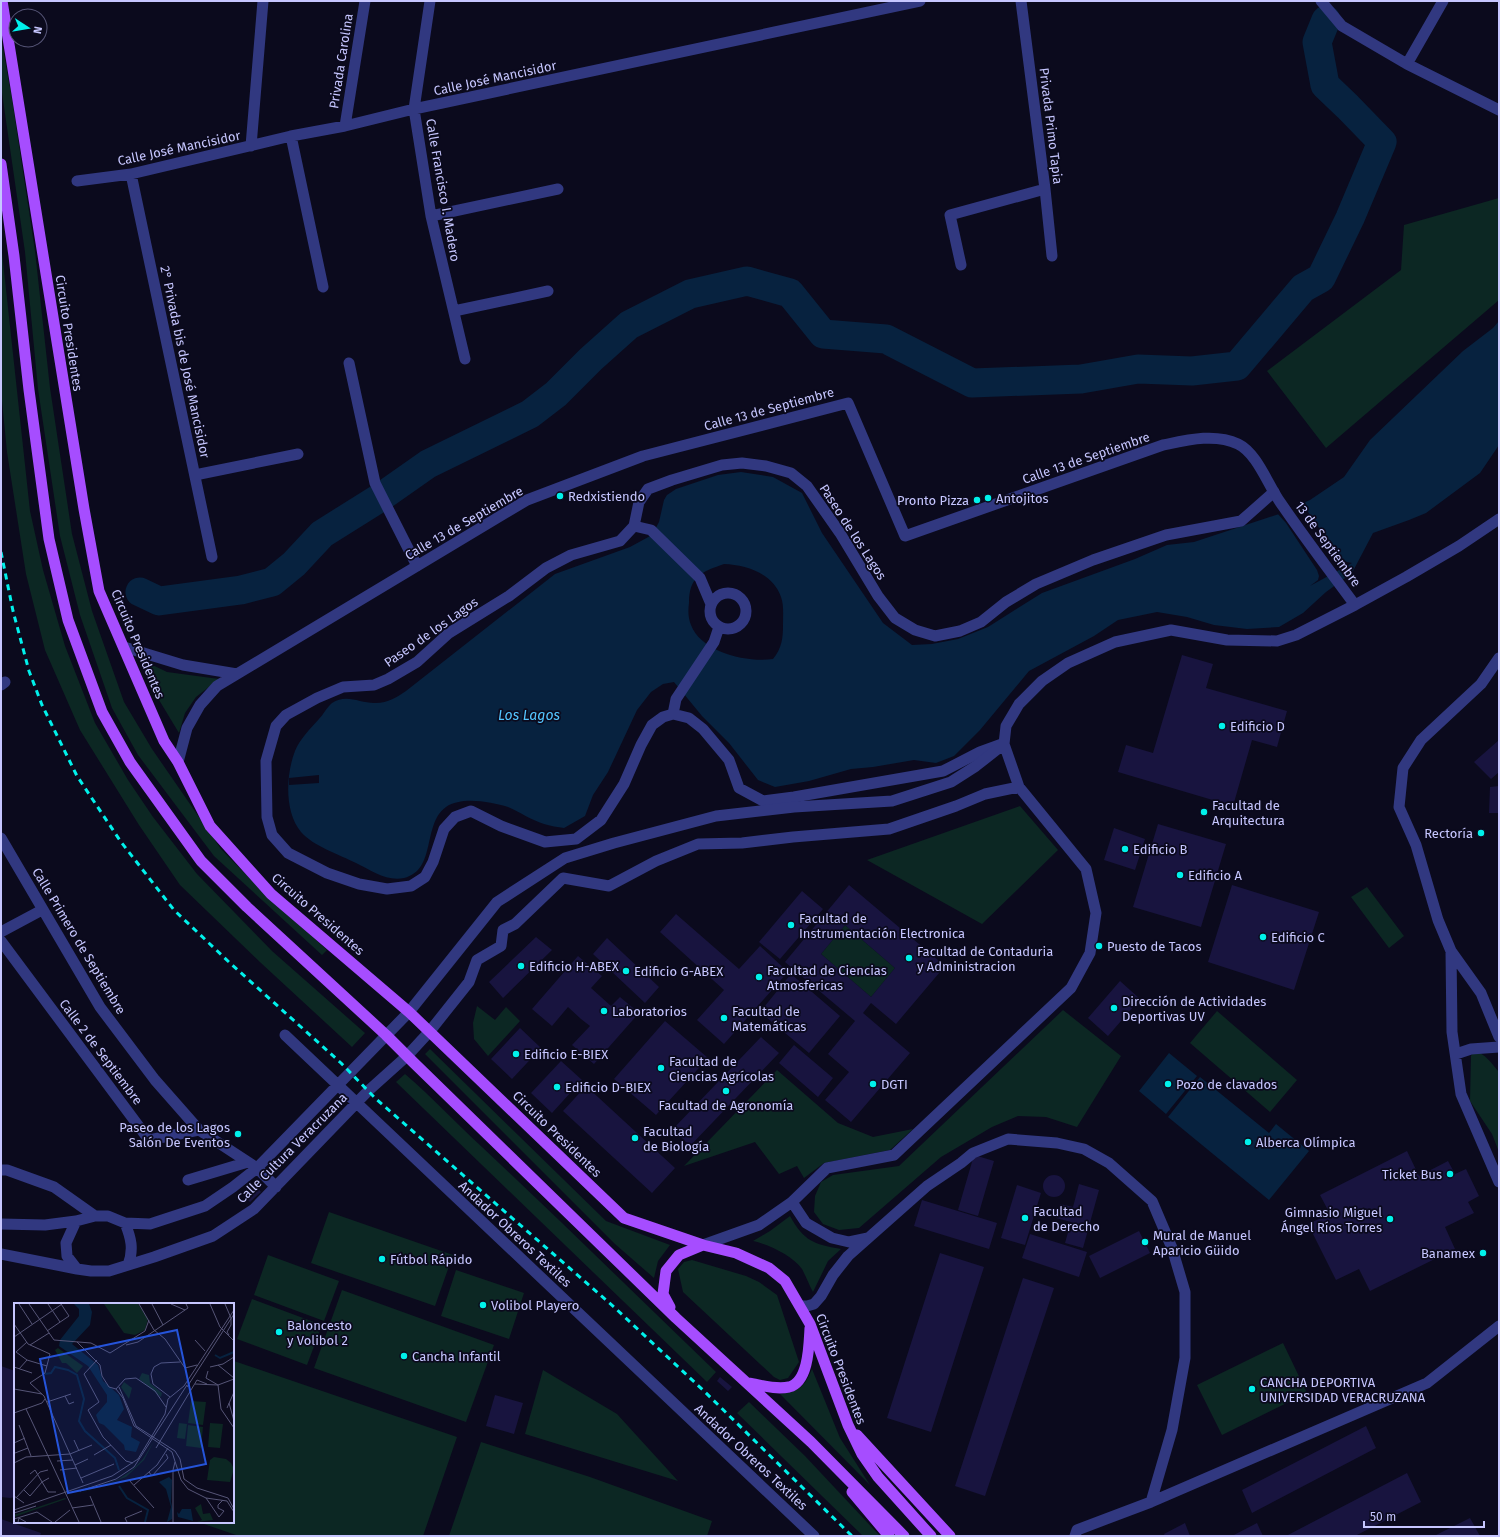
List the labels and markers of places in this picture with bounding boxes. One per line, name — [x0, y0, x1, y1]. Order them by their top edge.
place label: Redxistiendo — [568, 489, 645, 504]
marker: Redxistiendo — [555, 491, 565, 501]
place label: Antojitos — [996, 491, 1049, 506]
place label: Pronto Pizza — [897, 493, 969, 508]
marker: Antojitos — [983, 493, 993, 503]
marker: Pronto Pizza — [972, 495, 982, 505]
place label: Edificio D — [1230, 719, 1285, 734]
marker: Edificio D — [1217, 721, 1227, 731]
place label: Facultad de Arquitectura — [1212, 798, 1285, 828]
marker: Facultad de Arquitectura — [1199, 807, 1209, 817]
place label: Rectoría — [1424, 826, 1473, 841]
marker: Rectoría — [1476, 828, 1486, 838]
place label: Edificio B — [1133, 842, 1188, 857]
marker: Edificio B — [1120, 844, 1130, 854]
place label: Edificio A — [1188, 868, 1243, 883]
marker: Edificio A — [1175, 870, 1185, 880]
place label: Facultad de Instrumentación Electronica — [799, 911, 965, 941]
marker: Facultad de Instrumentación Electronica — [786, 920, 796, 930]
place label: Edificio C — [1271, 930, 1326, 945]
marker: Edificio C — [1258, 932, 1268, 942]
place label: Puesto de Tacos — [1107, 939, 1202, 954]
marker: Puesto de Tacos — [1094, 941, 1104, 951]
place label: Facultad de Contaduria y Administracion — [917, 944, 1053, 974]
marker: Facultad de Contaduria y Administracion — [904, 953, 914, 963]
place label: Edificio H-ABEX — [529, 959, 619, 974]
marker: Edificio H-ABEX — [516, 961, 526, 971]
place label: Facultad de Ciencias Atmosfericas — [767, 963, 887, 993]
place label: Edificio G-ABEX — [634, 964, 723, 979]
marker: Edificio G-ABEX — [621, 966, 631, 976]
marker: Facultad de Ciencias Atmosfericas — [754, 972, 764, 982]
place label: Dirección de Actividades Deportivas UV — [1122, 994, 1266, 1024]
marker: Dirección de Actividades Deportivas UV — [1109, 1003, 1119, 1013]
place label: Laboratorios — [612, 1004, 687, 1019]
place label: Facultad de Matemáticas — [732, 1004, 806, 1034]
marker: Laboratorios — [599, 1006, 609, 1016]
marker: Facultad de Matemáticas — [719, 1013, 729, 1023]
place label: Edificio E-BIEX — [524, 1047, 608, 1062]
marker: Edificio E-BIEX — [511, 1049, 521, 1059]
place label: Facultad de Ciencias Agrícolas — [669, 1054, 774, 1084]
marker: Facultad de Ciencias Agrícolas — [656, 1063, 666, 1073]
place label: DGTI — [881, 1077, 908, 1092]
place label: Pozo de clavados — [1176, 1077, 1277, 1092]
marker: DGTI — [868, 1079, 878, 1089]
marker: Pozo de clavados — [1163, 1079, 1173, 1089]
place label: Edificio D-BIEX — [565, 1080, 651, 1095]
marker: Edificio D-BIEX — [552, 1082, 562, 1092]
marker: Facultad de Agronomía — [721, 1086, 731, 1096]
place label: Facultad de Agronomía — [659, 1098, 793, 1113]
place label: Paseo de los Lagos Salón De Eventos — [119, 1120, 230, 1150]
place label: Facultad de Biología — [643, 1124, 709, 1154]
marker: Paseo de los Lagos Salón De Eventos — [233, 1129, 243, 1139]
marker: Facultad de Biología — [630, 1133, 640, 1143]
place label: Alberca Olímpica — [1256, 1135, 1355, 1150]
marker: Alberca Olímpica — [1243, 1137, 1253, 1147]
place label: Ticket Bus — [1382, 1167, 1442, 1182]
marker: Ticket Bus — [1445, 1169, 1455, 1179]
place label: Facultad de Derecho — [1033, 1204, 1100, 1234]
place label: Gimnasio Miguel Ángel Ríos Torres — [1281, 1205, 1382, 1235]
marker: Facultad de Derecho — [1020, 1213, 1030, 1223]
marker: Gimnasio Miguel Ángel Ríos Torres — [1385, 1214, 1395, 1224]
place label: Mural de Manuel Aparicio Güido — [1153, 1228, 1251, 1258]
marker: Mural de Manuel Aparicio Güido — [1140, 1237, 1150, 1247]
place label: Banamex — [1421, 1246, 1476, 1261]
marker: Banamex — [1478, 1248, 1488, 1258]
place label: Fútbol Rápido — [390, 1252, 472, 1267]
marker: Fútbol Rápido — [377, 1254, 387, 1264]
place label: Volibol Playero — [491, 1298, 579, 1313]
marker: Volibol Playero — [478, 1300, 488, 1310]
place label: Baloncesto y Volibol 2 — [287, 1318, 352, 1348]
marker: Baloncesto y Volibol 2 — [274, 1327, 284, 1337]
place label: Cancha Infantil — [412, 1349, 501, 1364]
marker: Cancha Infantil — [399, 1351, 409, 1361]
place label: CANCHA DEPORTIVA UNIVERSIDAD VERACRUZANA — [1260, 1375, 1426, 1405]
marker: CANCHA DEPORTIVA UNIVERSIDAD VERACRUZANA — [1247, 1384, 1257, 1394]

